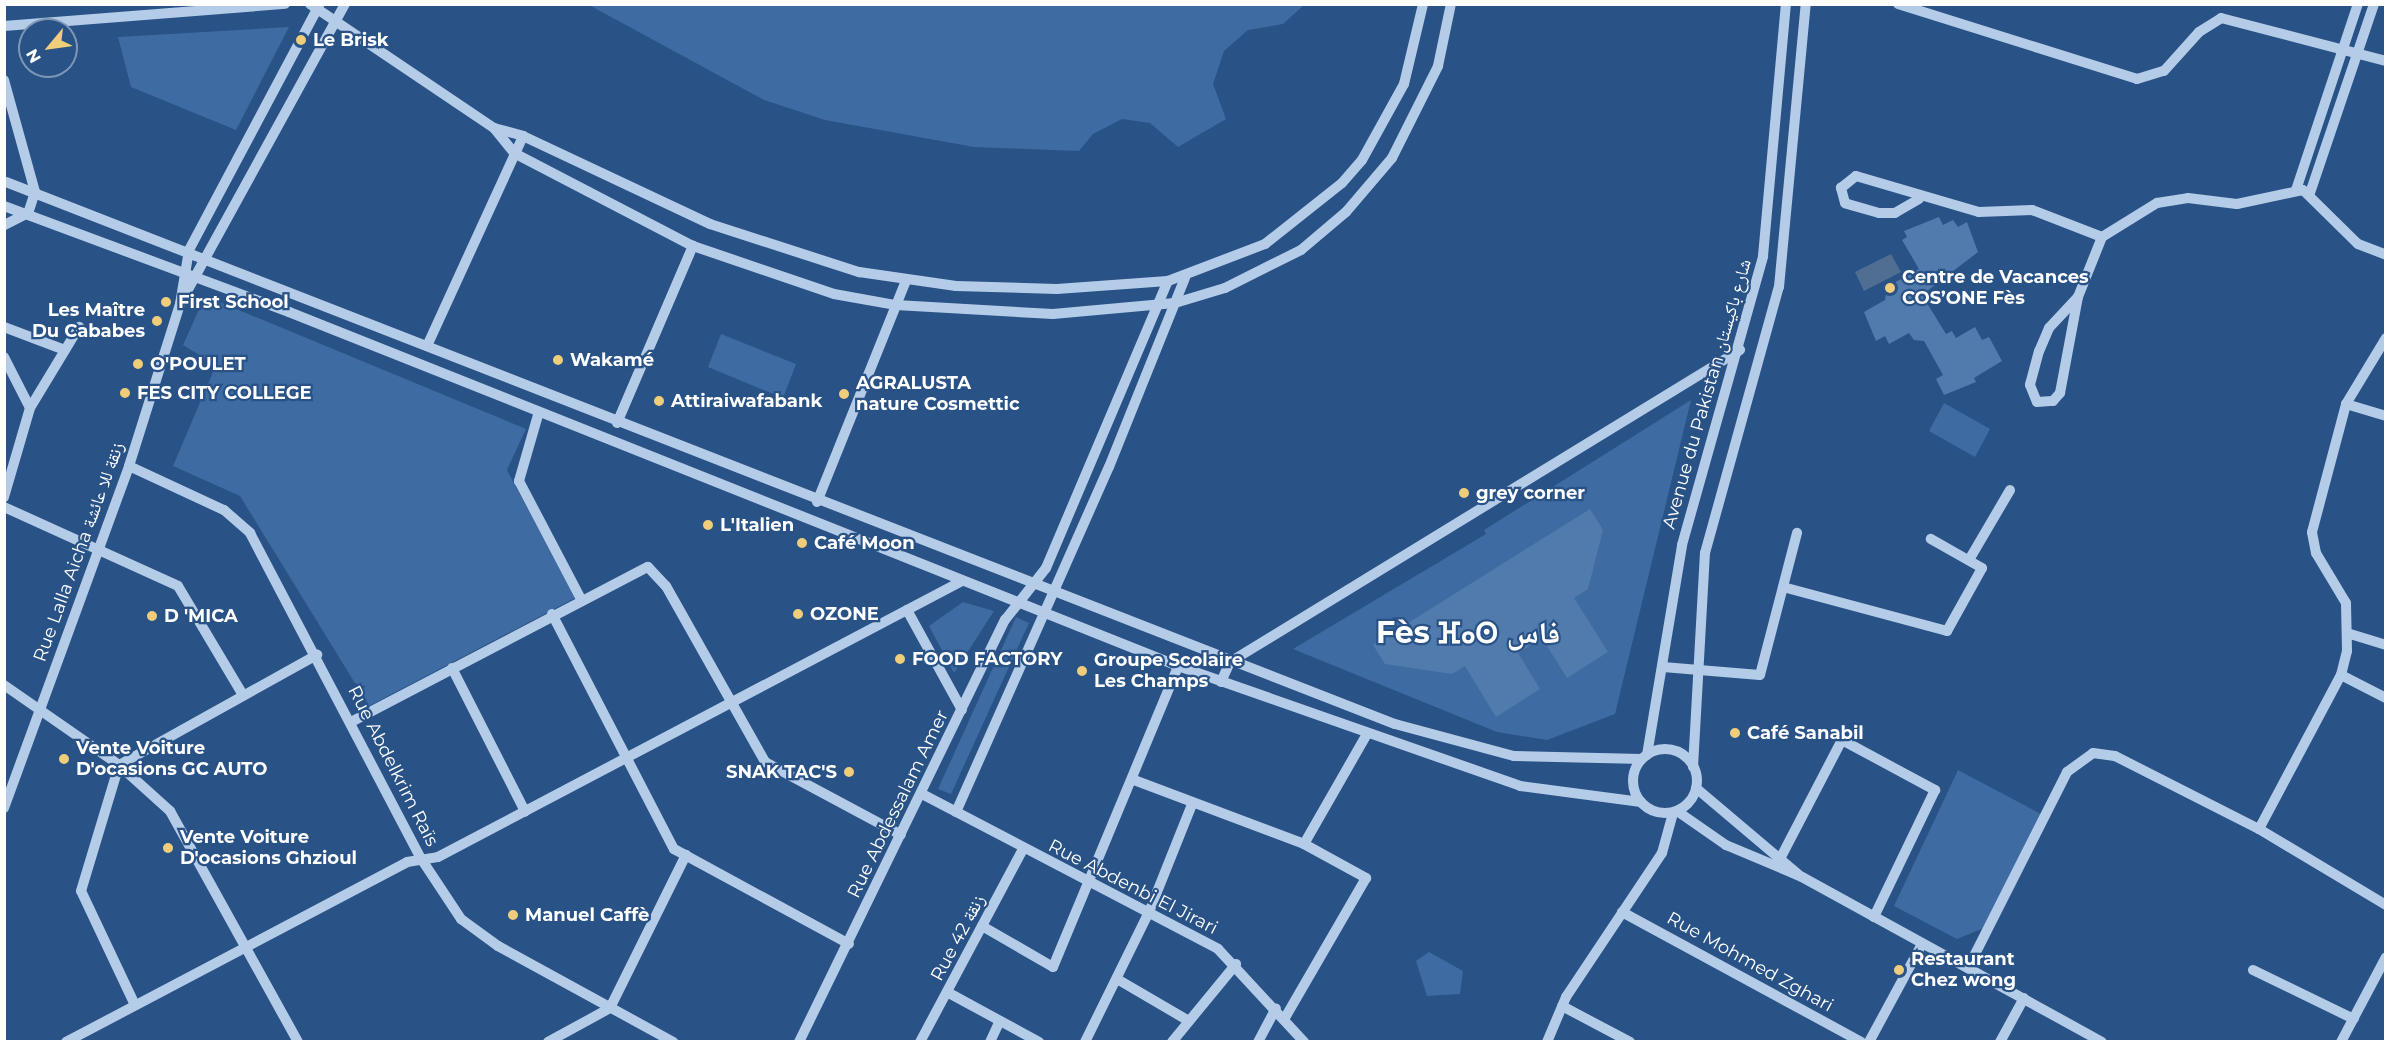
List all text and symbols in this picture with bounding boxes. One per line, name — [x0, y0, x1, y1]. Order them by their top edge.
north arrow — [18, 18, 78, 78]
place label: Le Brisk — [313, 29, 388, 51]
marker: Le Brisk — [294, 33, 308, 47]
text: N — [22, 46, 45, 66]
street label: Avenue du Pakistan شارع باكيستان — [1658, 257, 1756, 531]
place label: Centre de Vacances COS’ONE Fès — [1902, 267, 2089, 310]
marker: Centre de Vacances COS’ONE Fès — [1883, 281, 1897, 295]
place label: First School — [178, 291, 289, 313]
marker: First School — [159, 295, 173, 309]
place label: Les Maître Du Cababes — [32, 300, 145, 342]
marker: Les Maître Du Cababes — [150, 314, 164, 328]
place label: Wakamé — [570, 349, 654, 371]
place label: O'POULET — [150, 353, 246, 375]
marker: Wakamé — [551, 353, 565, 367]
marker: O'POULET — [131, 357, 145, 371]
place label: AGRALUSTA nature Cosmettic — [856, 373, 1020, 416]
place label: FES CITY COLLEGE — [137, 382, 312, 404]
marker: FES CITY COLLEGE — [118, 386, 132, 400]
marker: AGRALUSTA nature Cosmettic — [837, 387, 851, 401]
place label: Attiraiwafabank — [671, 390, 822, 412]
marker: Attiraiwafabank — [652, 394, 666, 408]
street label: Rue Lalla Aicha زنقة للا عائشة — [29, 439, 129, 665]
place label: grey corner — [1476, 482, 1585, 504]
marker: grey corner — [1457, 486, 1471, 500]
place label: L'Italien — [720, 514, 794, 536]
marker: L'Italien — [701, 518, 715, 532]
place label: Café Moon — [814, 532, 915, 554]
marker: Café Moon — [795, 536, 809, 550]
place label: OZONE — [810, 603, 879, 625]
place label: D 'MICA — [164, 605, 238, 627]
marker: OZONE — [791, 607, 805, 621]
marker: D 'MICA — [145, 609, 159, 623]
district label: Fès ⴼⴰⵙ فاس — [1376, 615, 1560, 651]
place label: FOOD FACTORY — [912, 648, 1062, 670]
place label: Groupe Scolaire Les Champs — [1094, 650, 1243, 692]
marker: FOOD FACTORY — [893, 652, 907, 666]
marker: Groupe Scolaire Les Champs — [1075, 664, 1089, 678]
street label: Rue Abdelkrim Raïs — [343, 682, 443, 850]
street label: Rue Abdessalam Amer — [843, 706, 953, 902]
place label: Café Sanabil — [1747, 722, 1864, 744]
marker: Café Sanabil — [1728, 726, 1742, 740]
place label: Vente Voiture D'ocasions GC AUTO — [76, 738, 267, 780]
marker: Vente Voiture D'ocasions GC AUTO — [57, 752, 71, 766]
place label: SNAK TAC'S — [726, 761, 837, 783]
marker: SNAK TAC'S — [842, 765, 856, 779]
place label: Vente Voiture D'ocasions Ghzioul — [180, 827, 357, 870]
street label: Rue Abdenbi El Jirari — [1045, 835, 1221, 939]
marker: Vente Voiture D'ocasions Ghzioul — [161, 841, 175, 855]
street label: Rue 42 زنقة — [926, 891, 990, 985]
place label: Manuel Caffè — [525, 904, 649, 926]
street label: Rue Mohmed Zghari — [1663, 907, 1837, 1017]
marker: Manuel Caffè — [506, 908, 520, 922]
place label: Restaurant Chez wong — [1911, 949, 2016, 992]
marker: Restaurant Chez wong — [1892, 963, 1906, 977]

